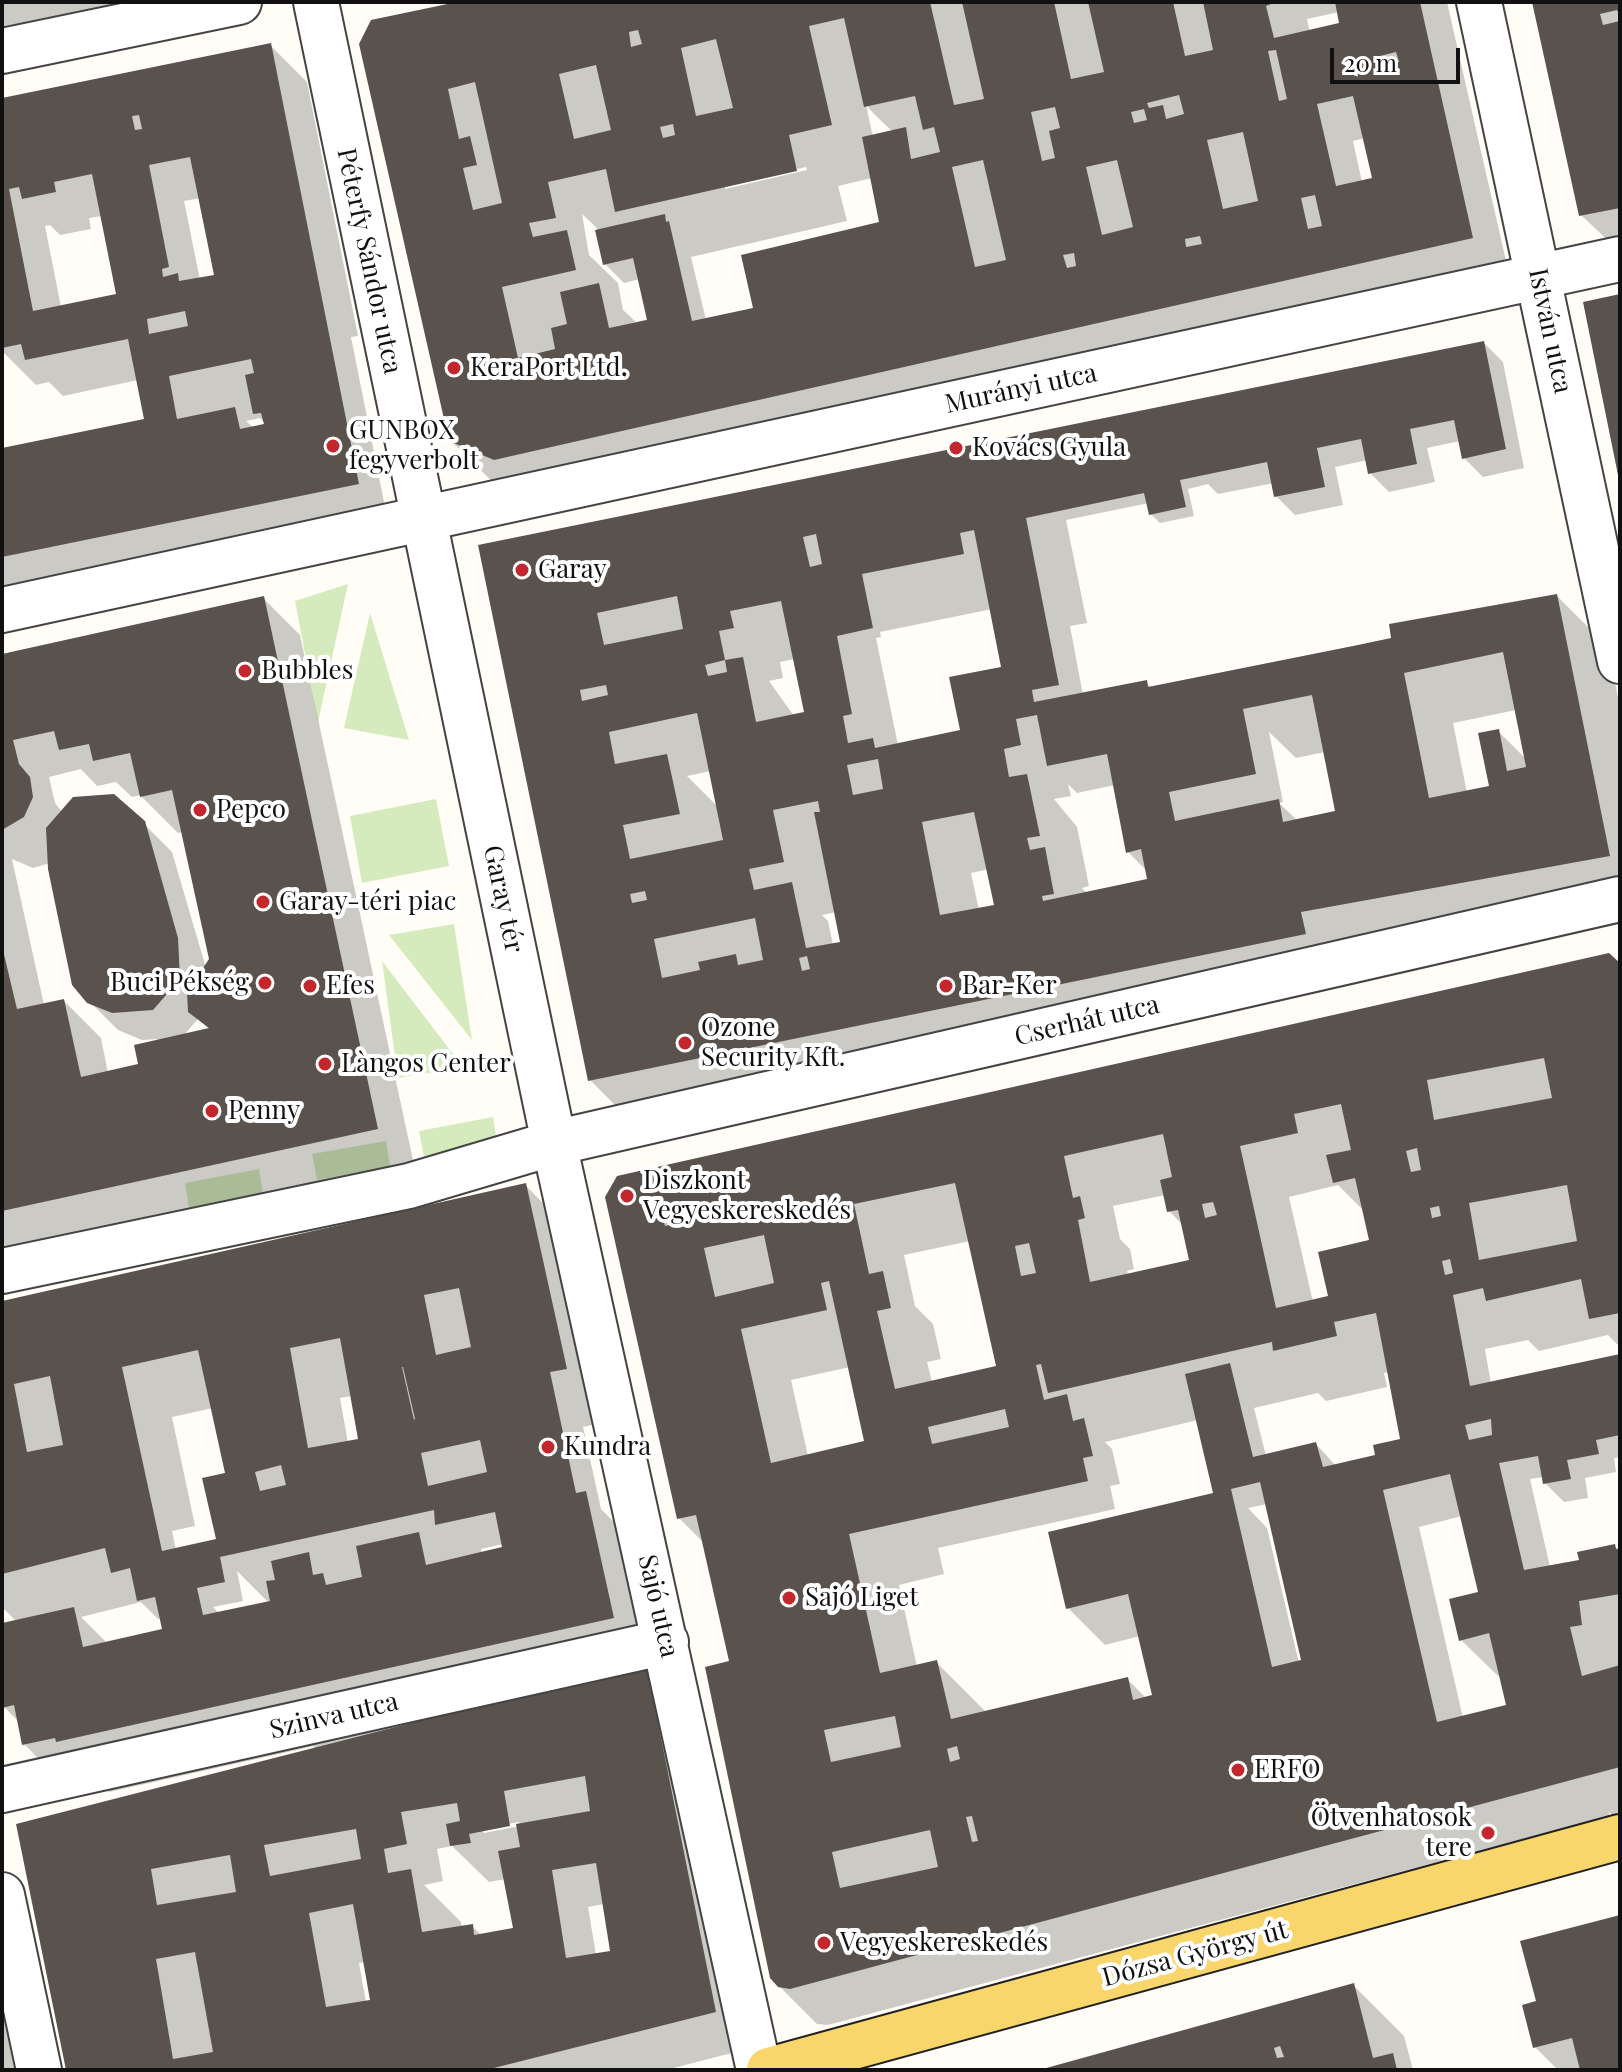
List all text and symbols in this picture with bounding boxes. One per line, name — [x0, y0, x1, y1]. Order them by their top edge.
scale bar — [1334, 32, 1464, 82]
text: 20 m — [1344, 46, 1397, 78]
street label: Péterfy Sándor utca — [330, 145, 408, 377]
street label: István utca — [1522, 266, 1578, 396]
place label: KeraPort Ltd. — [470, 352, 627, 384]
street label: Murányi utca — [942, 358, 1100, 420]
marker: KeraPort Ltd. — [445, 359, 463, 377]
place label: GUNBOX fegyverbolt — [349, 415, 479, 476]
place label: Kovács Gyula — [972, 432, 1126, 464]
marker: GUNBOX fegyverbolt — [324, 437, 342, 455]
marker: Kovács Gyula — [947, 439, 965, 457]
place label: Garay — [538, 554, 607, 586]
marker: Garay — [513, 561, 531, 579]
place label: Bubbles — [261, 655, 353, 687]
marker: Bubbles — [236, 662, 254, 680]
place label: Pepco — [216, 794, 286, 826]
marker: Pepco — [191, 801, 209, 819]
street label: Garay tér — [476, 842, 530, 956]
place label: Garay-téri piac — [279, 886, 456, 918]
marker: Garay-téri piac — [254, 893, 272, 911]
place label: Buci Pékség — [110, 967, 249, 999]
place label: Efes — [326, 970, 375, 1002]
place label: Bar-Ker — [962, 970, 1057, 1002]
marker: Buci Pékség — [256, 974, 274, 992]
marker: Efes — [301, 977, 319, 995]
marker: Bar-Ker — [937, 977, 955, 995]
street label: Cserhát utca — [1012, 989, 1162, 1053]
place label: Ozone Security Kft. — [701, 1012, 845, 1074]
marker: Ozone Security Kft. — [676, 1034, 694, 1052]
place label: Làngos Center — [341, 1048, 511, 1080]
marker: Làngos Center — [316, 1055, 334, 1073]
place label: Penny — [228, 1095, 300, 1127]
marker: Penny — [203, 1102, 221, 1120]
place label: Diszkont Vegyeskereskedés — [643, 1165, 851, 1226]
marker: Diszkont Vegyeskereskedés — [618, 1187, 636, 1205]
place label: Kundra — [564, 1431, 651, 1463]
marker: Kundra — [539, 1438, 557, 1456]
street label: Sajó utca — [631, 1552, 685, 1660]
place label: Sajó Liget — [805, 1582, 918, 1614]
marker: Sajó Liget — [780, 1589, 798, 1607]
street label: Szinva utca — [267, 1686, 401, 1746]
place label: ERFO — [1254, 1754, 1320, 1786]
marker: ERFO — [1229, 1761, 1247, 1779]
place label: Ötvenhatosok tere — [1311, 1802, 1472, 1864]
marker: Ötvenhatosok tere — [1479, 1824, 1497, 1842]
street label: Dózsa György út — [1099, 1914, 1291, 1994]
place label: Vegyeskereskedés — [840, 1927, 1048, 1959]
marker: Vegyeskereskedés — [815, 1934, 833, 1952]

